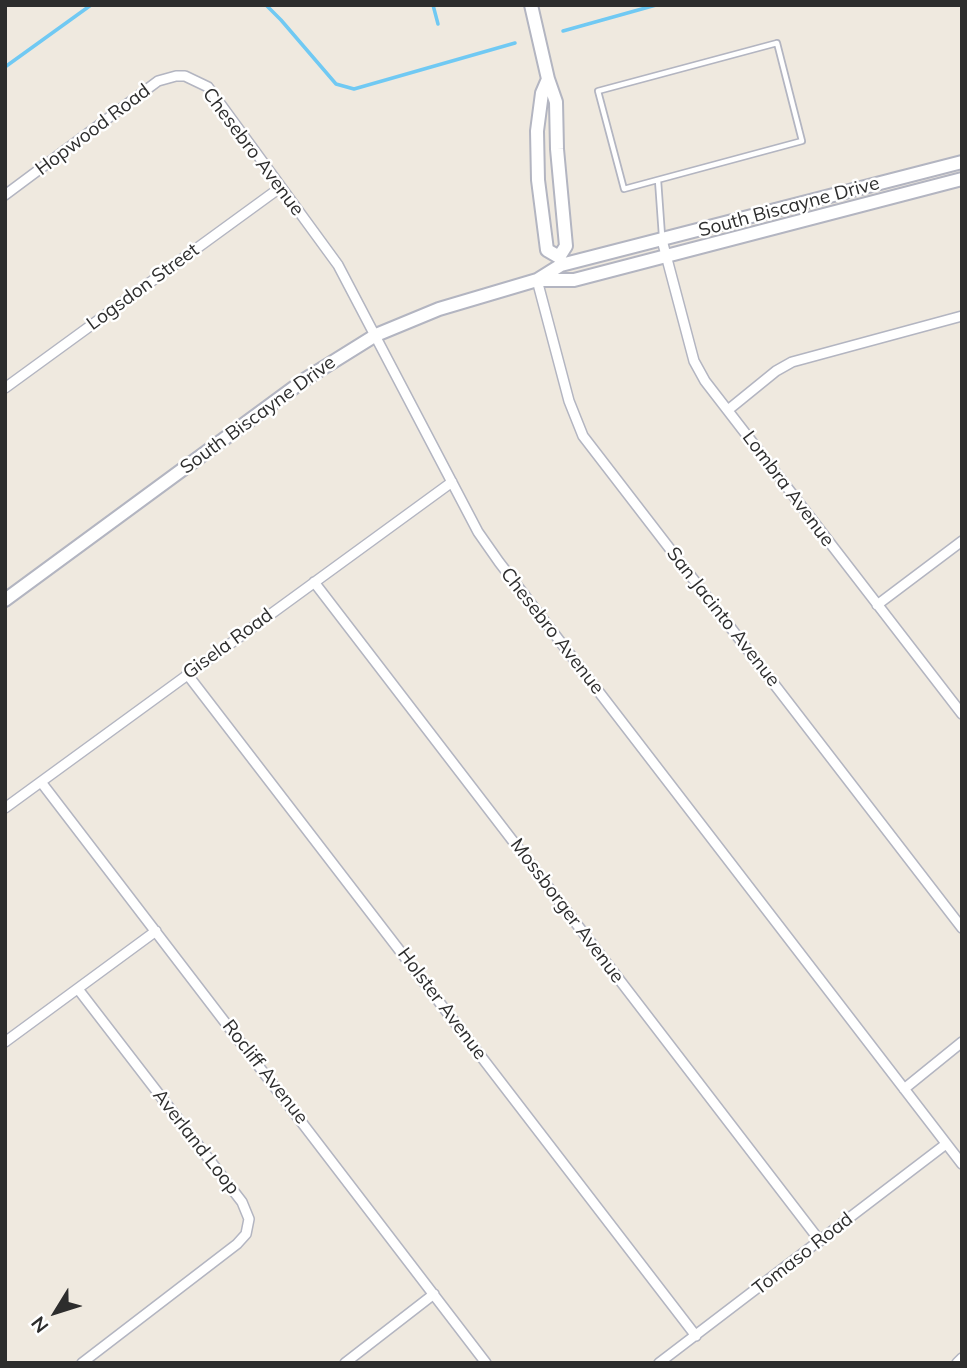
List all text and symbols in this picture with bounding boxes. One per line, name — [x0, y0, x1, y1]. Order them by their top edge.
street label: Hopwood Road — [31, 79, 155, 181]
street label: Chesebro Avenue — [197, 83, 309, 221]
street label: South Biscayne Drive — [696, 172, 882, 242]
street label: Logsdon Street — [83, 239, 203, 335]
street label: South Biscayne Drive — [176, 351, 340, 479]
street label: Lombra Avenue — [737, 427, 839, 551]
street label: San Jacinto Avenue — [662, 543, 784, 691]
street label: Chesebro Avenue — [495, 563, 609, 699]
street label: Gisela Road — [179, 604, 277, 684]
street label: Mossborger Avenue — [505, 834, 629, 988]
street label: Holster Avenue — [393, 944, 491, 1064]
street label: Rocliff Avenue — [217, 1015, 313, 1129]
street label: Averland Loop — [148, 1085, 244, 1199]
street label: Tomaso Road — [748, 1208, 858, 1300]
north arrow — [21, 1277, 91, 1347]
text: N — [26, 1312, 53, 1338]

